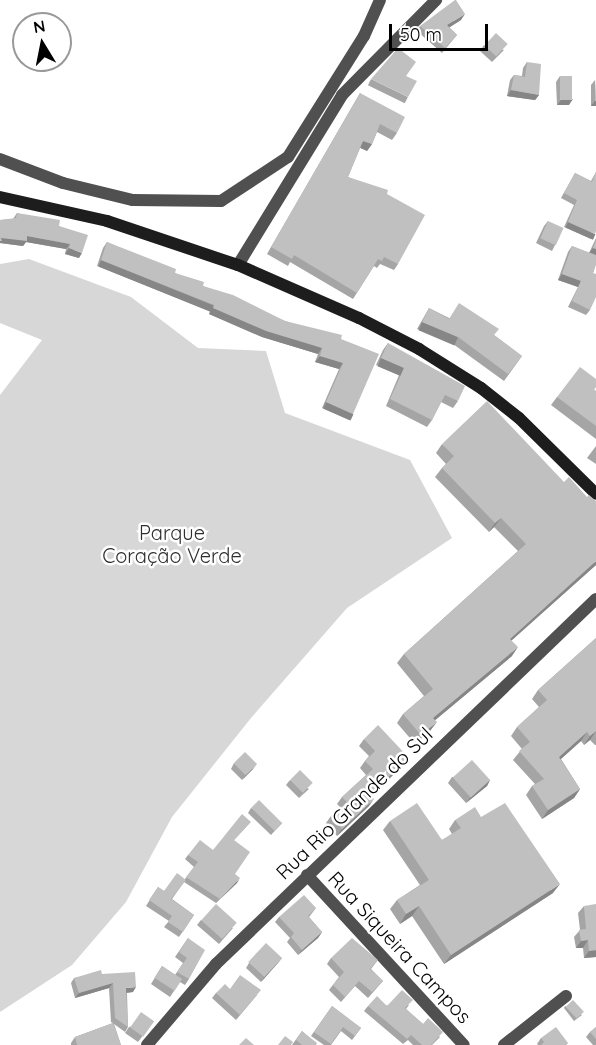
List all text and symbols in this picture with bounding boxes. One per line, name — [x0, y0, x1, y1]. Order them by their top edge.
north arrow — [12, 12, 72, 72]
scale bar — [392, 12, 491, 50]
text: N — [32, 15, 47, 37]
text: 50 m — [400, 23, 442, 46]
park label: Parque Coração Verde — [102, 520, 242, 567]
street label: Rua Rio Grande do Sul — [271, 722, 437, 884]
street label: Rua Siqueira Campos — [323, 866, 477, 1028]

